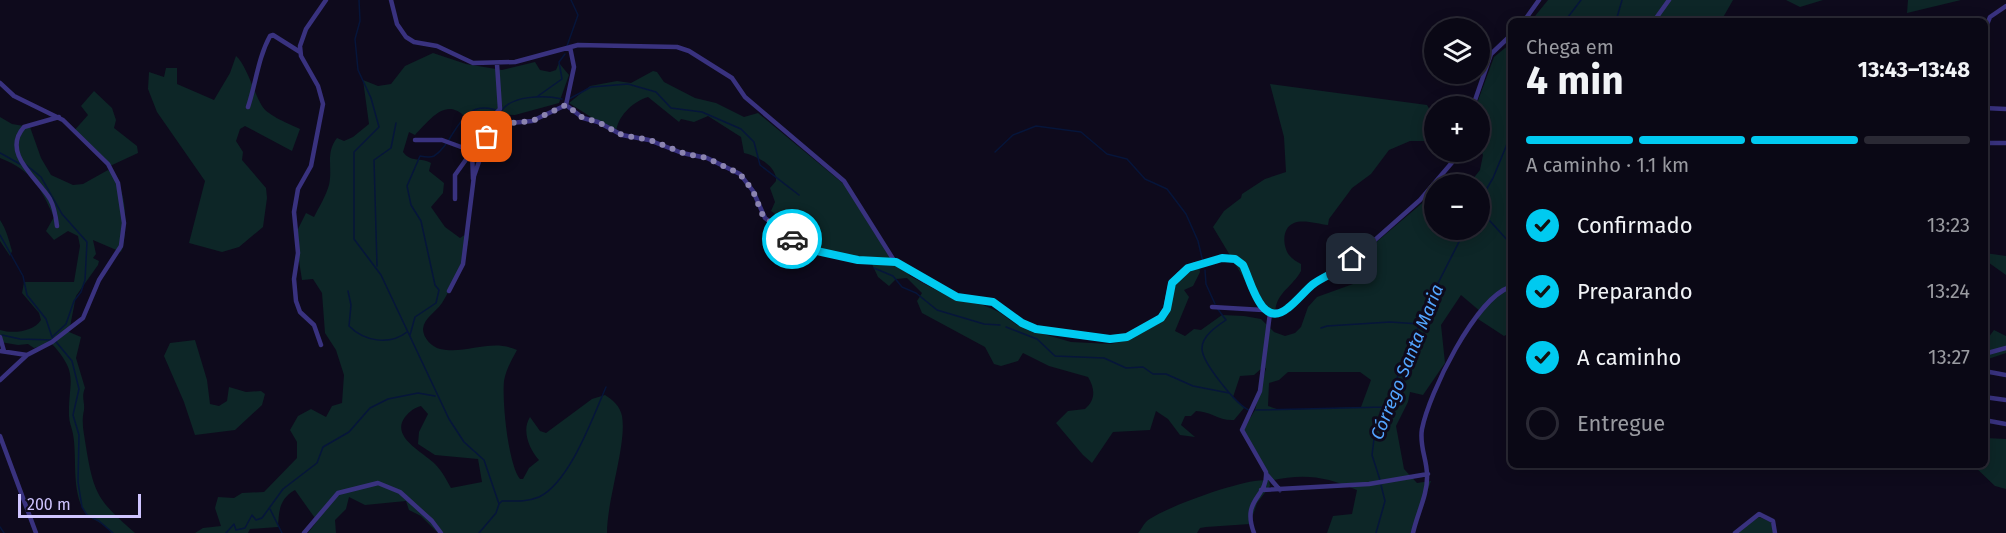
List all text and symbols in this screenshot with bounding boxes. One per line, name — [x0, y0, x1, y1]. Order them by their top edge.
map controls — [1424, 18, 1490, 240]
button: layers — [1424, 18, 1490, 84]
text: Chega em — [1526, 35, 1614, 59]
text: 13:43–13:48 — [1858, 56, 1970, 83]
text: 4 min — [1526, 58, 1624, 104]
button: + — [1424, 96, 1490, 162]
pin — [461, 111, 512, 162]
icon: bag — [470, 120, 503, 153]
text: A caminho · 1.1 km — [1526, 153, 1689, 177]
button: − — [1424, 174, 1490, 240]
courier — [762, 209, 822, 269]
icon: check — [1526, 209, 1559, 242]
text: Confirmado — [1577, 212, 1693, 239]
text: 13:23 — [1927, 213, 1970, 237]
icon: car — [776, 223, 809, 256]
pin — [1326, 233, 1377, 284]
icon: home — [1335, 242, 1368, 275]
icon: check — [1526, 275, 1559, 308]
text: Preparando — [1577, 278, 1693, 305]
text: 13:24 — [1927, 279, 1970, 303]
water label: Córrego Santa Maria — [1366, 281, 1448, 443]
icon: check — [1526, 341, 1559, 374]
text: A caminho — [1577, 344, 1681, 371]
text: 13:27 — [1928, 345, 1970, 369]
text: Entregue — [1577, 410, 1665, 437]
scale bar — [18, 491, 141, 518]
text: 200 m — [27, 495, 71, 514]

